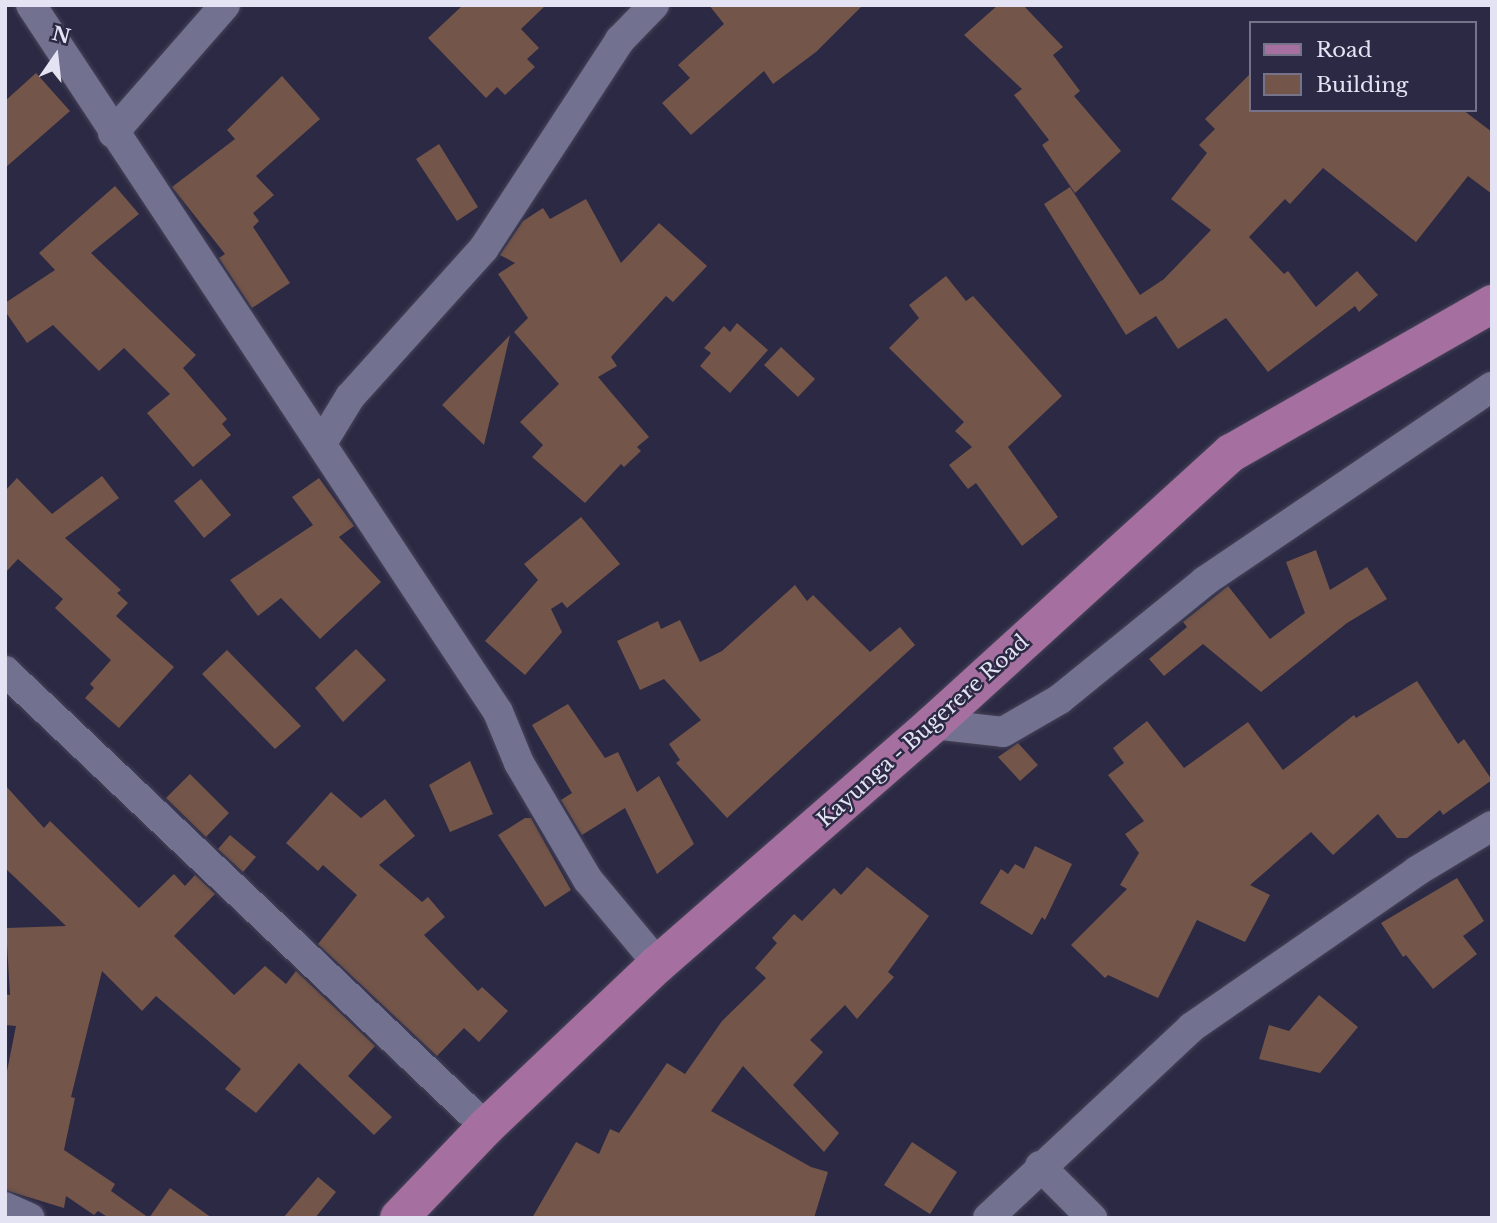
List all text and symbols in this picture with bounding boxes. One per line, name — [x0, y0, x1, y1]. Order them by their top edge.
north arrow — [21, 21, 91, 91]
legend — [1248, 21, 1476, 112]
text: N — [50, 22, 73, 48]
text: Road — [1316, 37, 1372, 63]
text: Building — [1316, 72, 1408, 98]
street label: Kayunga - Bugerere Road — [812, 629, 1034, 833]

